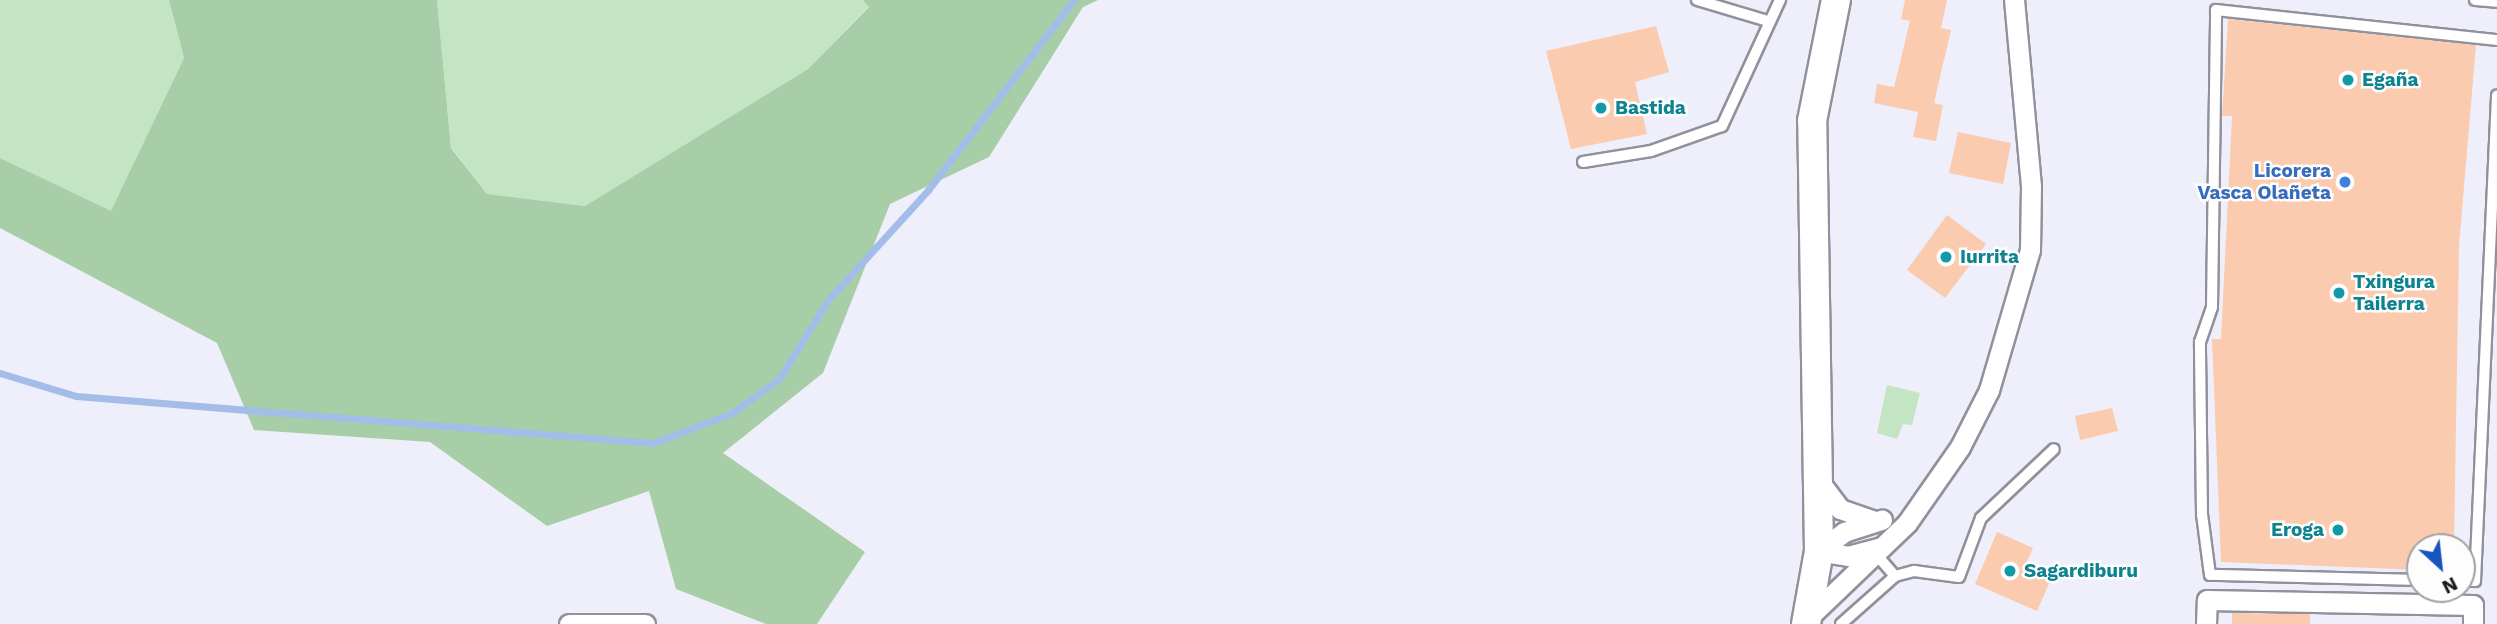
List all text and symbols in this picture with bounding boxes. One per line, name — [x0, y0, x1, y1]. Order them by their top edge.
place label: Egaña — [2362, 69, 2418, 91]
marker: Egaña — [2340, 72, 2356, 88]
place label: Bastida — [1615, 97, 1686, 119]
marker: Bastida — [1593, 100, 1609, 116]
place label: Licorera Vasca Olañeta — [2197, 160, 2331, 204]
marker: Licorera Vasca Olañeta — [2337, 174, 2353, 190]
place label: Iurrita — [1960, 246, 2019, 268]
marker: Iurrita — [1938, 249, 1954, 265]
place label: Txingura Tailerra — [2353, 271, 2435, 315]
marker: Txingura Tailerra — [2331, 285, 2347, 301]
place label: Eroga — [2271, 519, 2324, 541]
marker: Eroga — [2330, 522, 2346, 538]
north arrow — [2406, 533, 2476, 603]
place label: Sagardiburu — [2024, 560, 2138, 582]
marker: Sagardiburu — [2002, 563, 2018, 579]
text: N — [2438, 572, 2461, 599]

